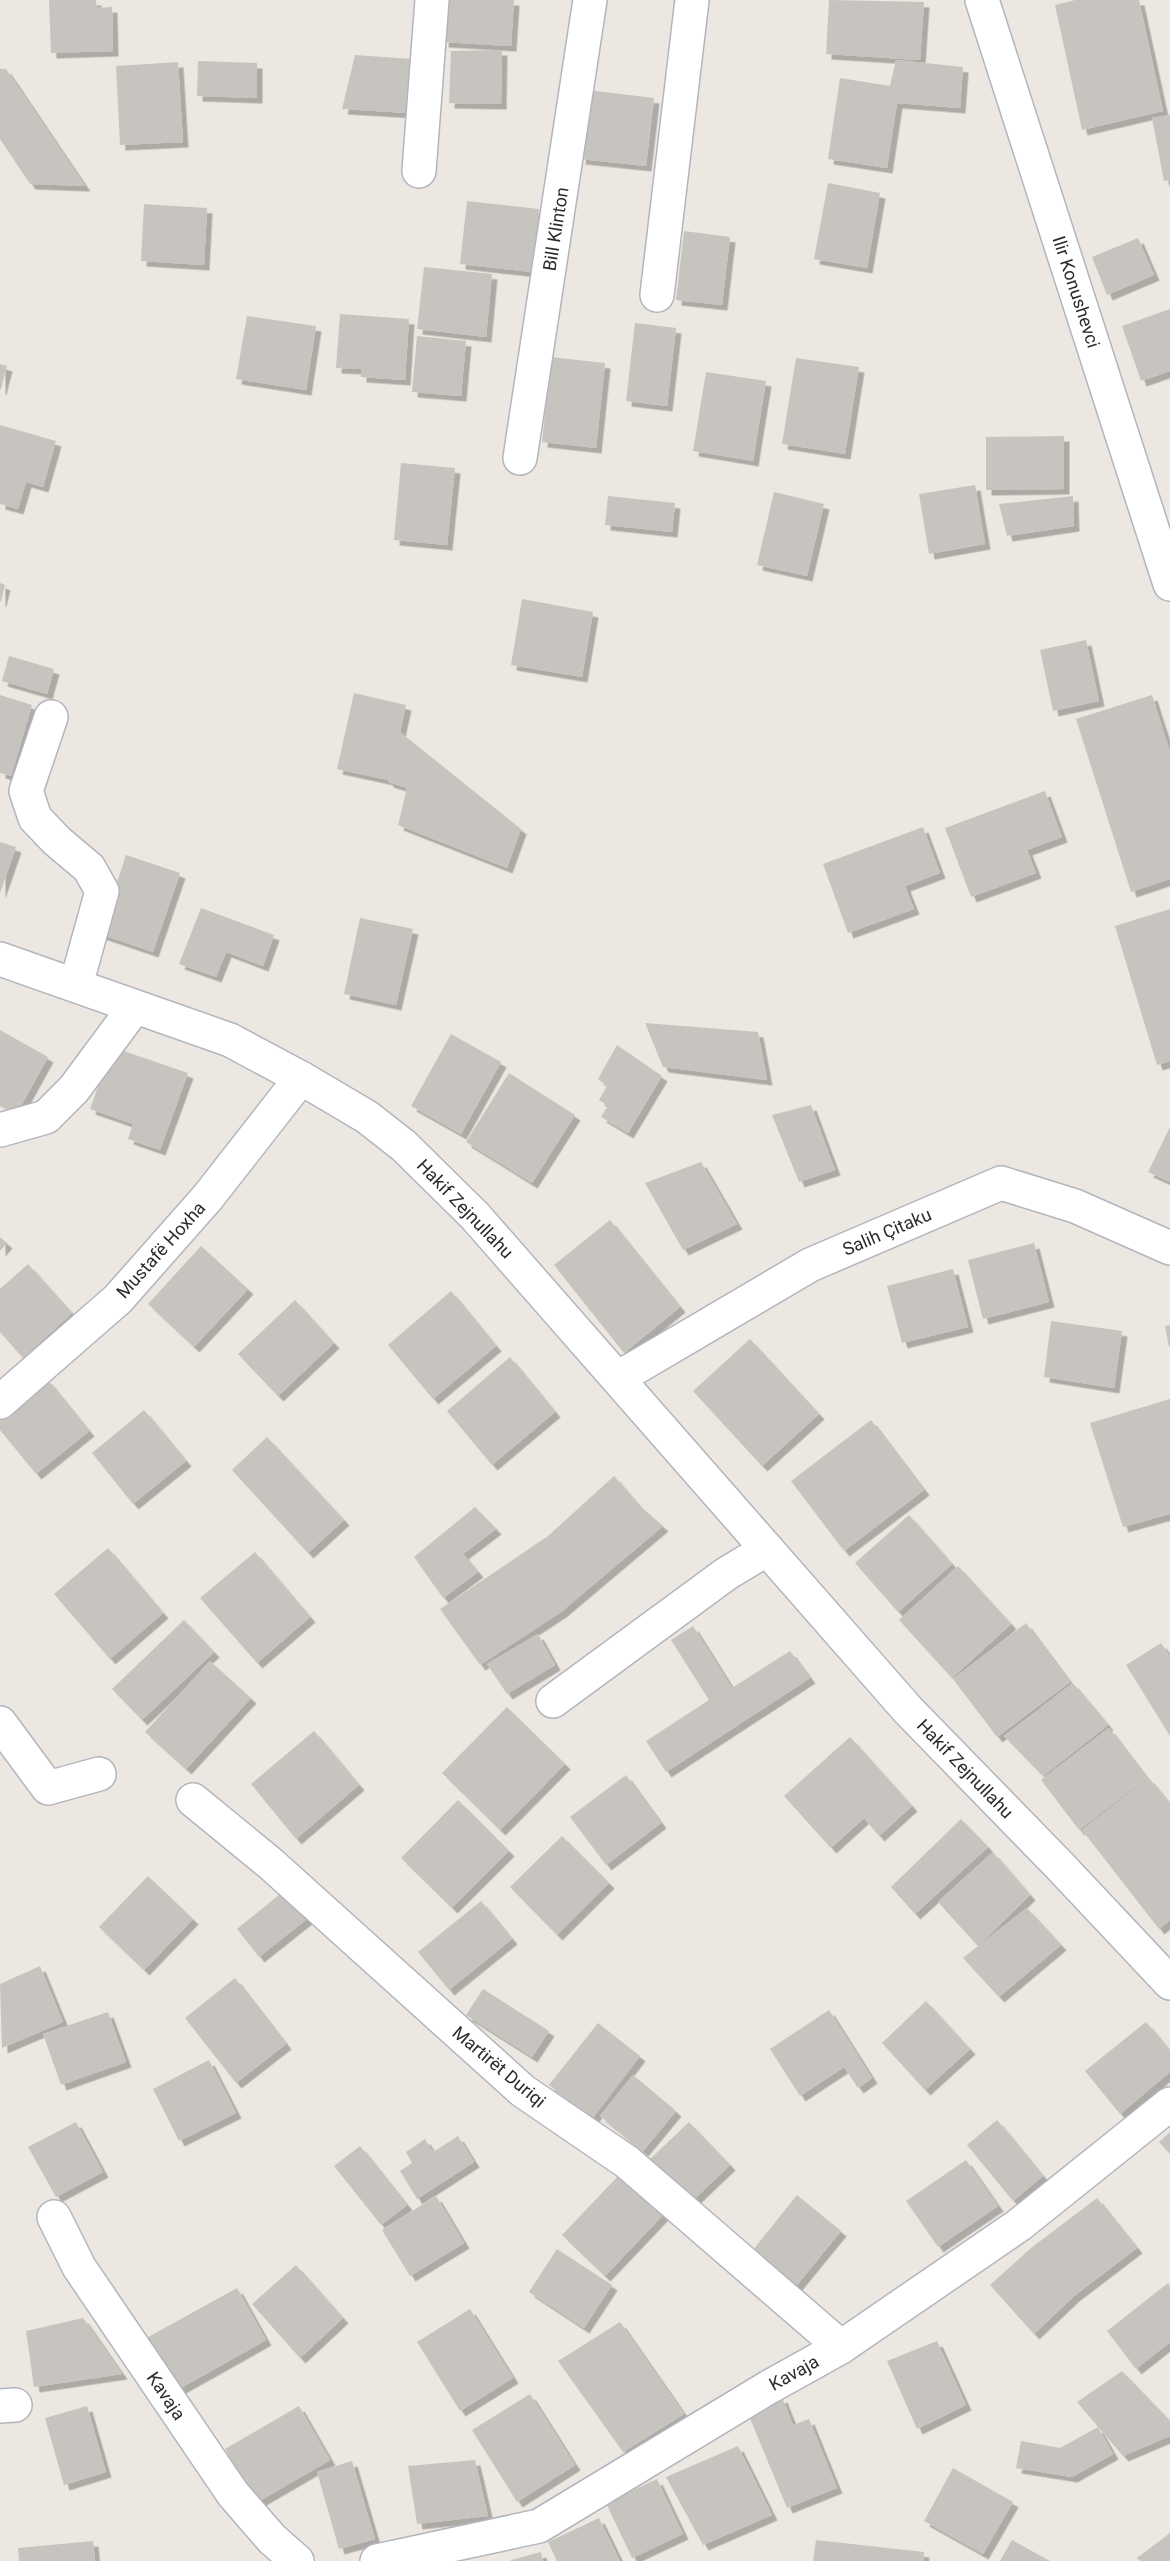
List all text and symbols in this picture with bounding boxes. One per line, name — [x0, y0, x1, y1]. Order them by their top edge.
street label: Bill Klinton — [539, 185, 573, 272]
street label: Ilir Konushevci — [1048, 233, 1104, 350]
street label: Hakif Zejnullahu — [413, 1155, 518, 1263]
street label: Mustafë Hoxha — [112, 1197, 209, 1302]
street label: Salih Çitaku — [839, 1203, 934, 1260]
street label: Hakif Zejnullahu — [913, 1715, 1018, 1823]
street label: Martirët Duriqi — [449, 2022, 550, 2112]
street label: Kavaja — [765, 2350, 822, 2395]
street label: Kavaja — [143, 2368, 190, 2424]

